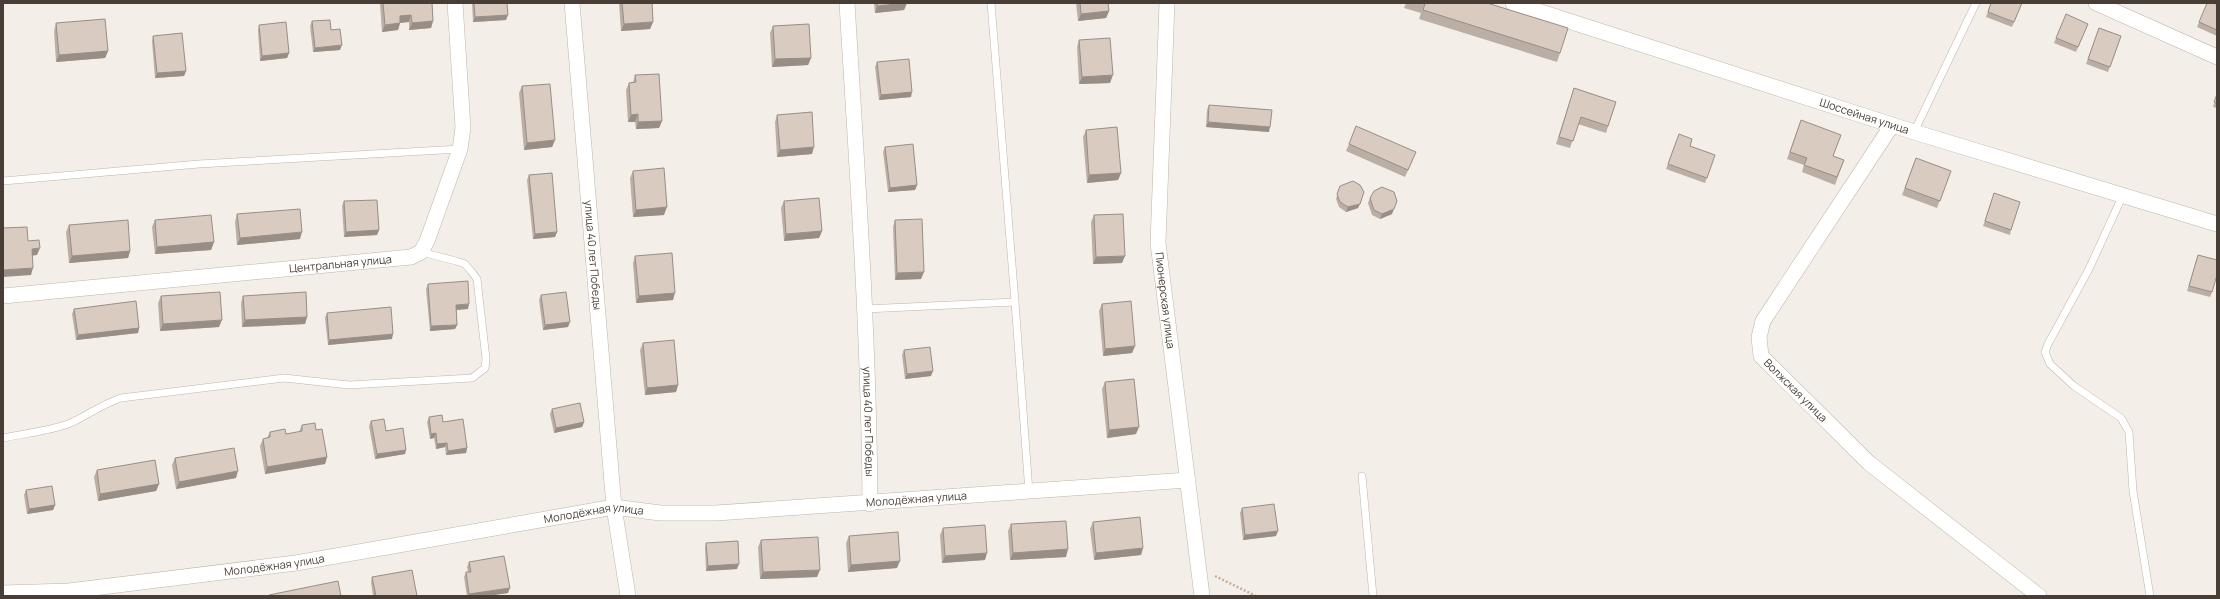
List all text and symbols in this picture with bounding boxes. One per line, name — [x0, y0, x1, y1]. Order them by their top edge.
street label: Шоссейная улица — [1818, 94, 1911, 137]
street label: улица 40 лет Победы — [581, 200, 606, 311]
street label: Центральная улица — [288, 251, 392, 276]
street label: Пионерская улица — [1152, 251, 1179, 349]
street label: Волжская улица — [1761, 355, 1831, 425]
street label: улица 40 лет Победы — [860, 366, 878, 477]
street label: Молодёжная улица — [865, 487, 967, 509]
street label: Молодёжная улица — [542, 499, 645, 526]
street label: Молодёжная улица — [223, 550, 326, 579]

